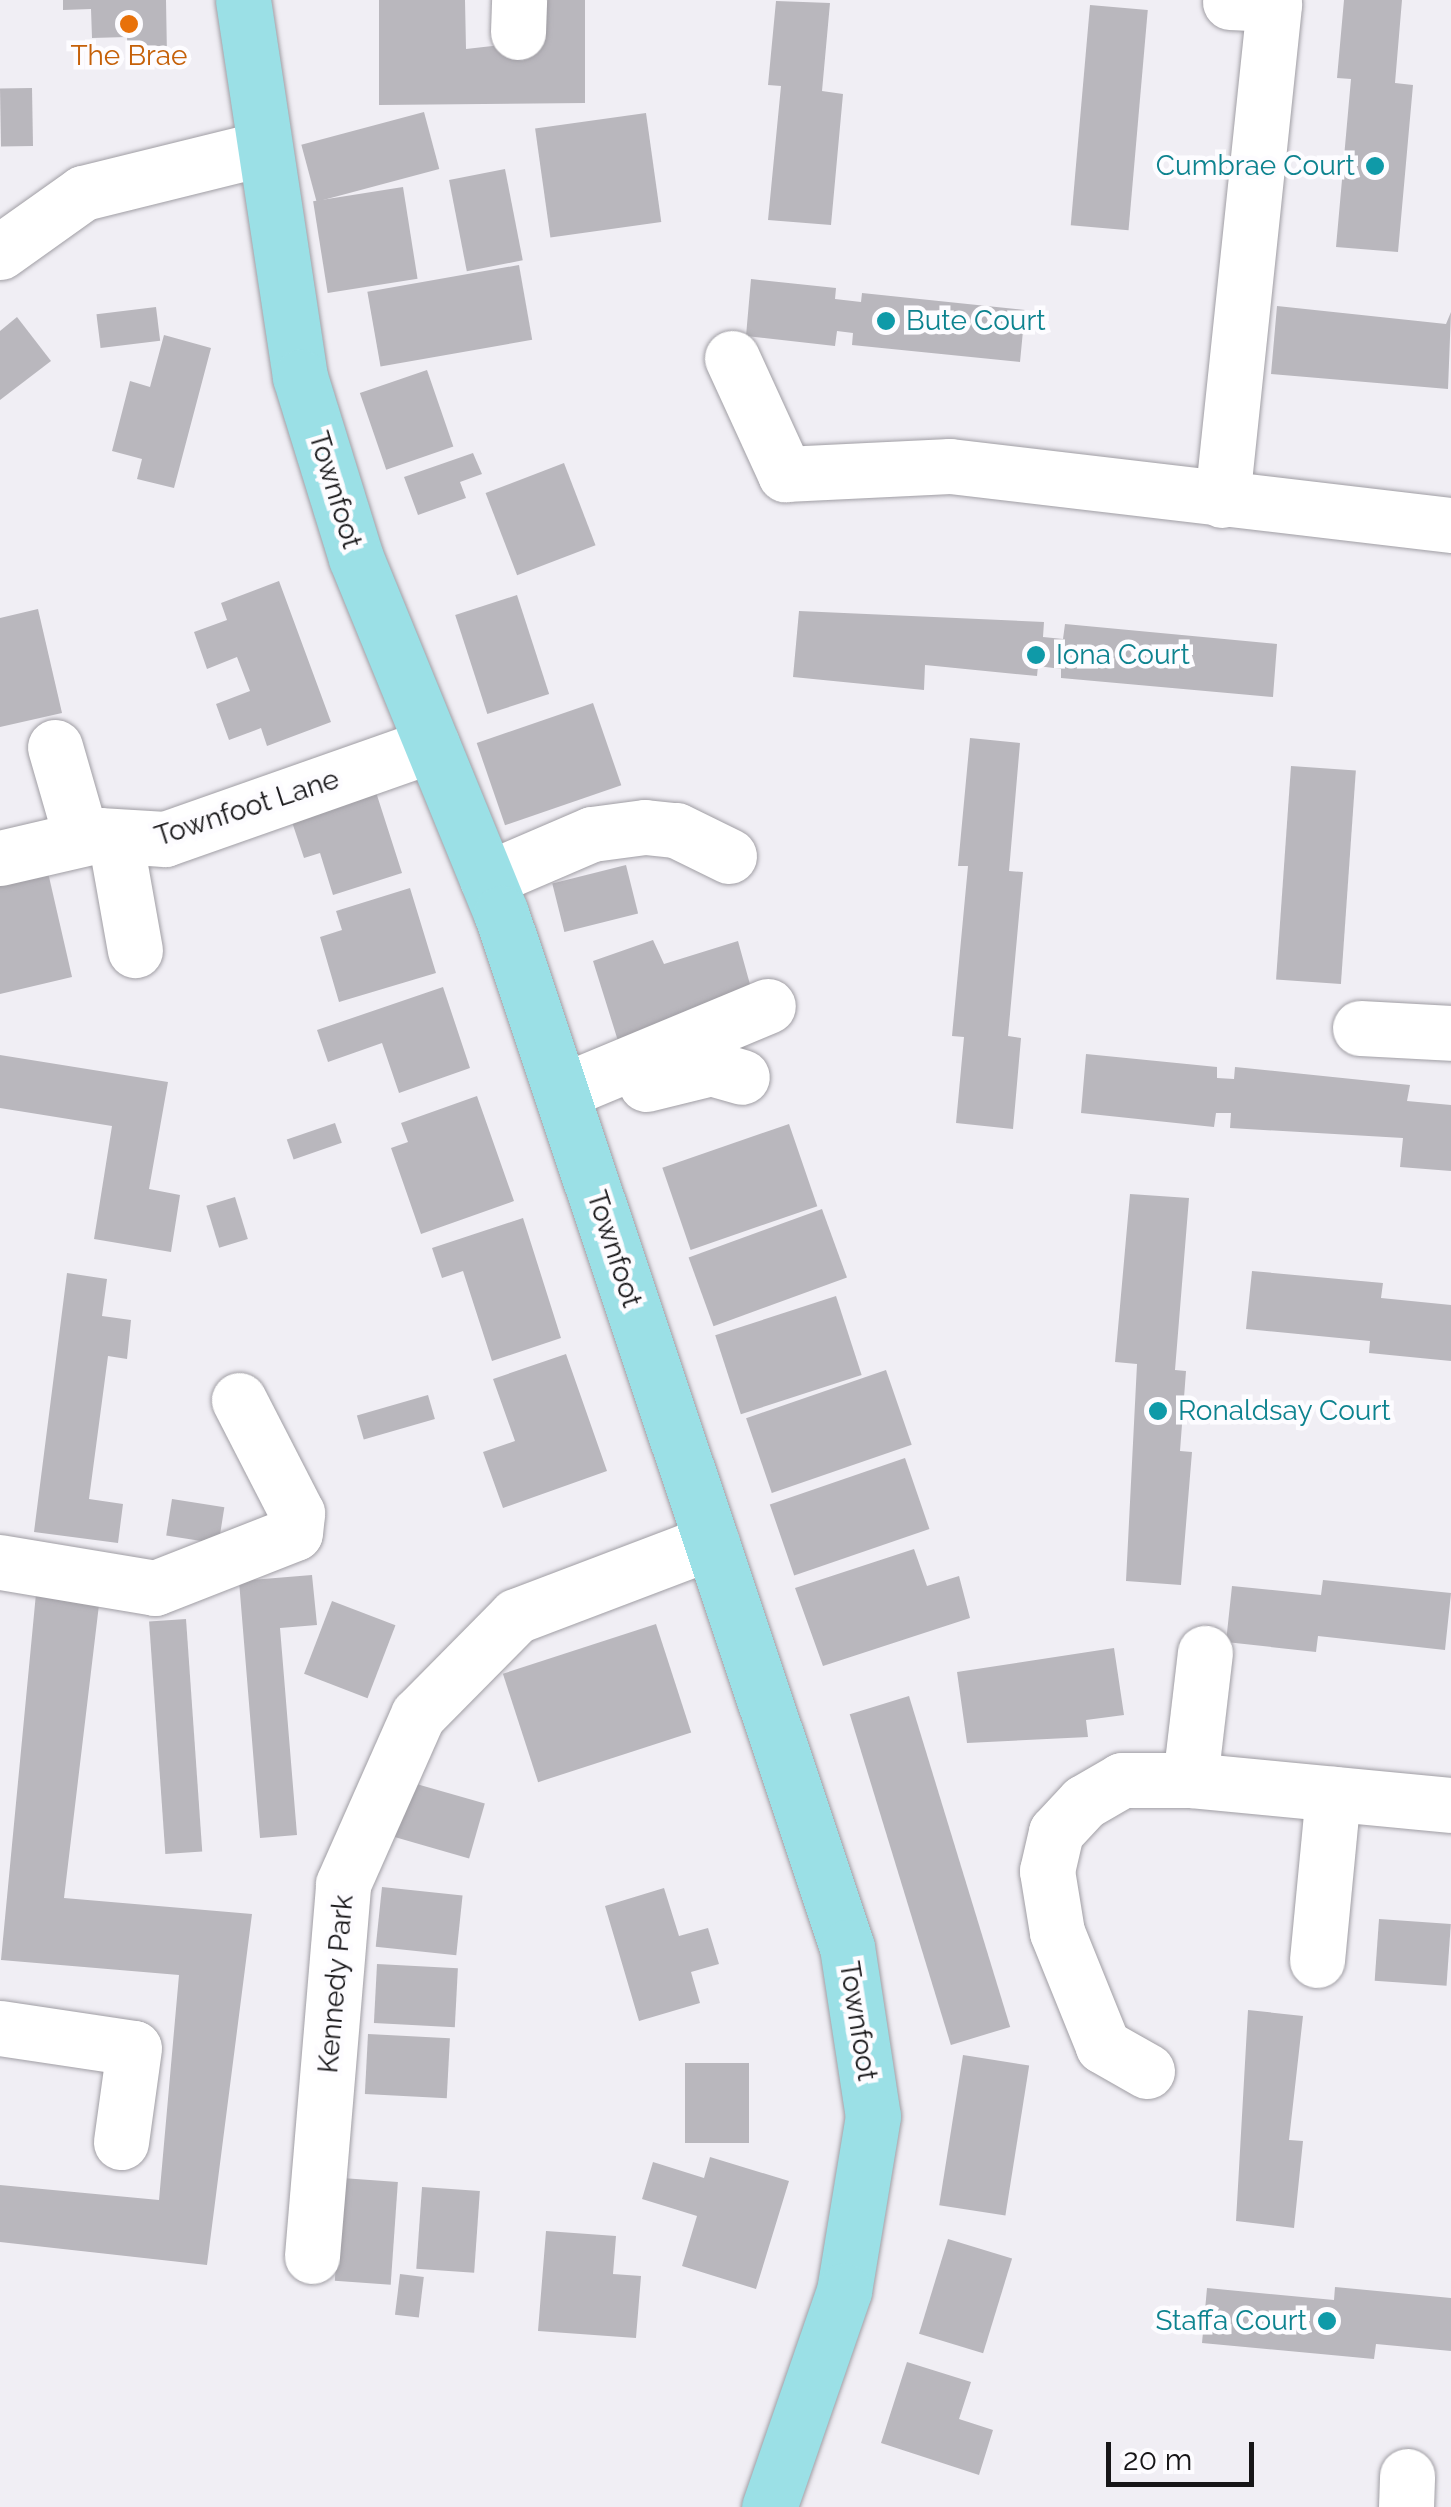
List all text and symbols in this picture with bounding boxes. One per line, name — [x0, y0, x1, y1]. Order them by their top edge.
marker: The Brae — [118, 13, 140, 35]
place label: The Brae — [70, 39, 188, 73]
place label: Cumbrae Court — [1156, 149, 1355, 183]
marker: Cumbrae Court — [1364, 155, 1386, 177]
place label: Bute Court — [906, 304, 1046, 338]
marker: Bute Court — [875, 310, 897, 332]
street label: Townfoot — [301, 428, 369, 552]
place label: Iona Court — [1056, 638, 1190, 672]
marker: Iona Court — [1025, 644, 1047, 666]
street label: Townfoot Lane — [151, 762, 343, 854]
street label: Townfoot — [579, 1187, 649, 1311]
place label: Ronaldsay Court — [1178, 1394, 1391, 1428]
marker: Ronaldsay Court — [1147, 1400, 1169, 1422]
street label: Kennedy Park — [311, 1893, 361, 2075]
street label: Townfoot — [832, 1959, 884, 2083]
place label: Staffa Court — [1155, 2304, 1307, 2338]
marker: Staffa Court — [1316, 2310, 1338, 2332]
scale bar — [1111, 2422, 1258, 2484]
text: 20 m — [1123, 2442, 1192, 2477]

